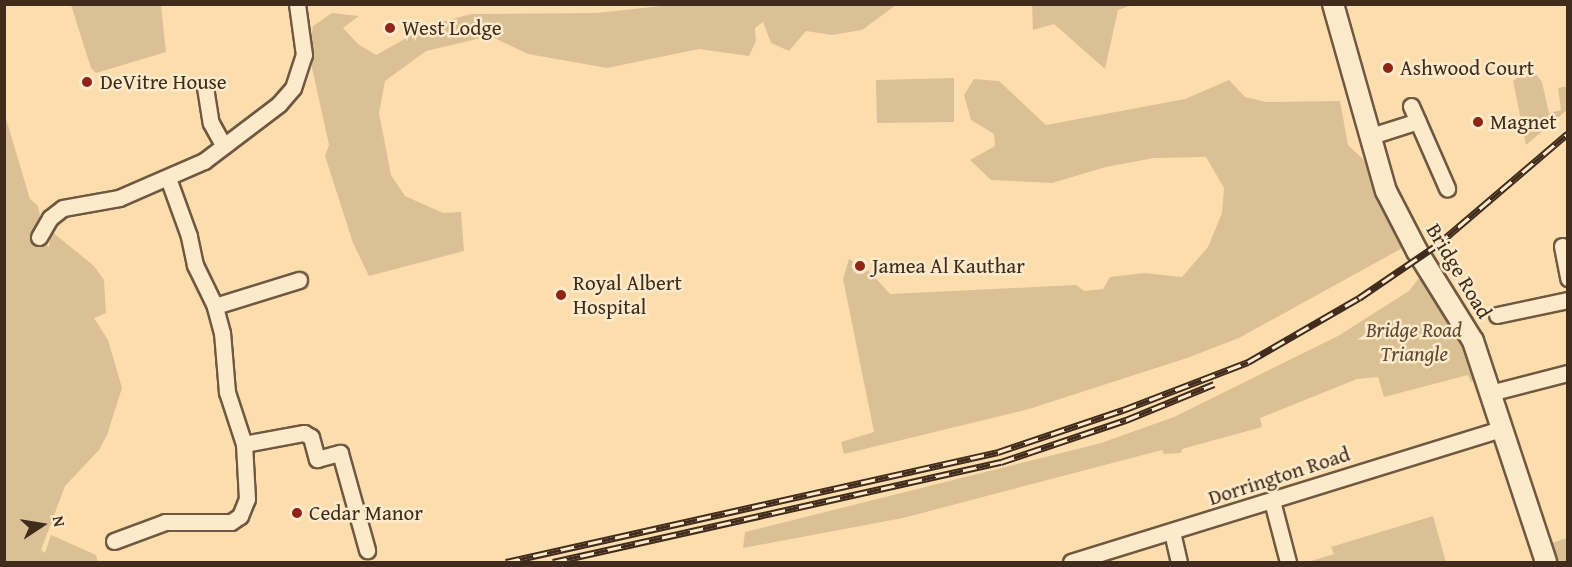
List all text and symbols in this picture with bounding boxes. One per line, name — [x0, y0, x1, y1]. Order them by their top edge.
place label: West Lodge — [402, 15, 502, 41]
marker: West Lodge — [383, 21, 397, 35]
place label: Ashwood Court — [1400, 55, 1534, 81]
marker: Ashwood Court — [1381, 61, 1395, 75]
place label: DeVitre House — [100, 69, 227, 95]
marker: DeVitre House — [78, 73, 96, 91]
place label: Magnet — [1490, 109, 1557, 135]
marker: Magnet — [1471, 115, 1485, 129]
street label: Bridge Road — [1421, 219, 1497, 323]
place label: Jamea Al Kauthar — [872, 253, 1025, 279]
marker: Jamea Al Kauthar — [853, 259, 867, 273]
place label: Royal Albert Hospital — [573, 270, 682, 320]
marker: Royal Albert Hospital — [554, 288, 568, 302]
park label: Bridge Road Triangle — [1366, 317, 1462, 367]
street label: Dorrington Road — [1205, 441, 1353, 511]
north arrow — [12, 495, 72, 555]
place label: Cedar Manor — [309, 500, 423, 526]
marker: Cedar Manor — [290, 506, 304, 520]
text: N — [47, 514, 72, 529]

